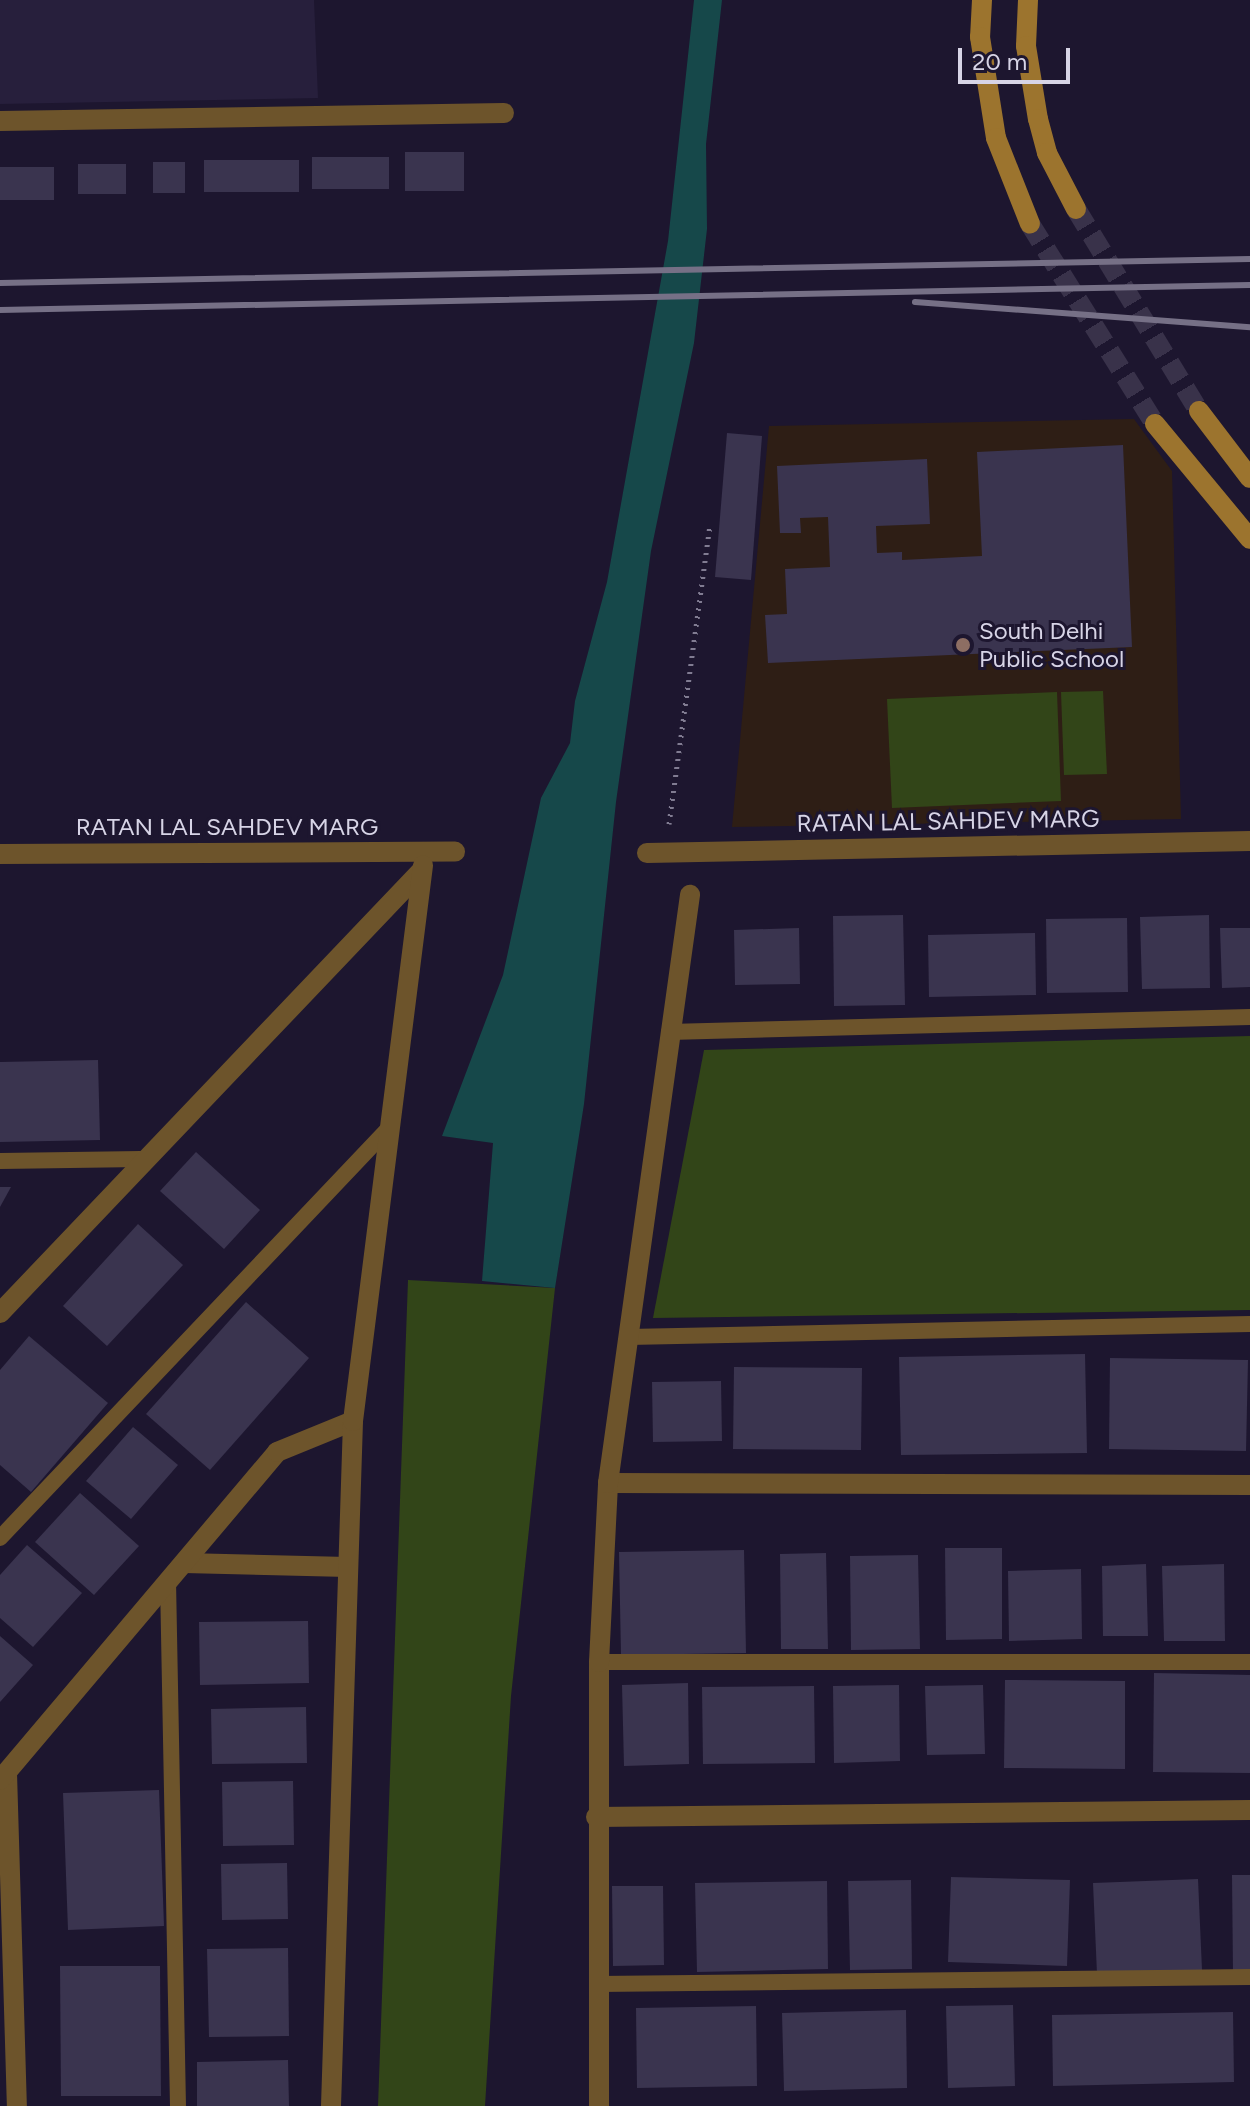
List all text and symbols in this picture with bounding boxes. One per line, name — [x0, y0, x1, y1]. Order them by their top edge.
scale bar — [962, 32, 1074, 82]
text: 20 m — [972, 47, 1027, 76]
place label: South Delhi Public School — [979, 617, 1124, 673]
marker: South Delhi Public School — [954, 636, 972, 654]
street label: RATAN LAL SAHDEV MARG — [796, 804, 1100, 838]
street label: RATAN LAL SAHDEV MARG — [76, 813, 378, 841]

